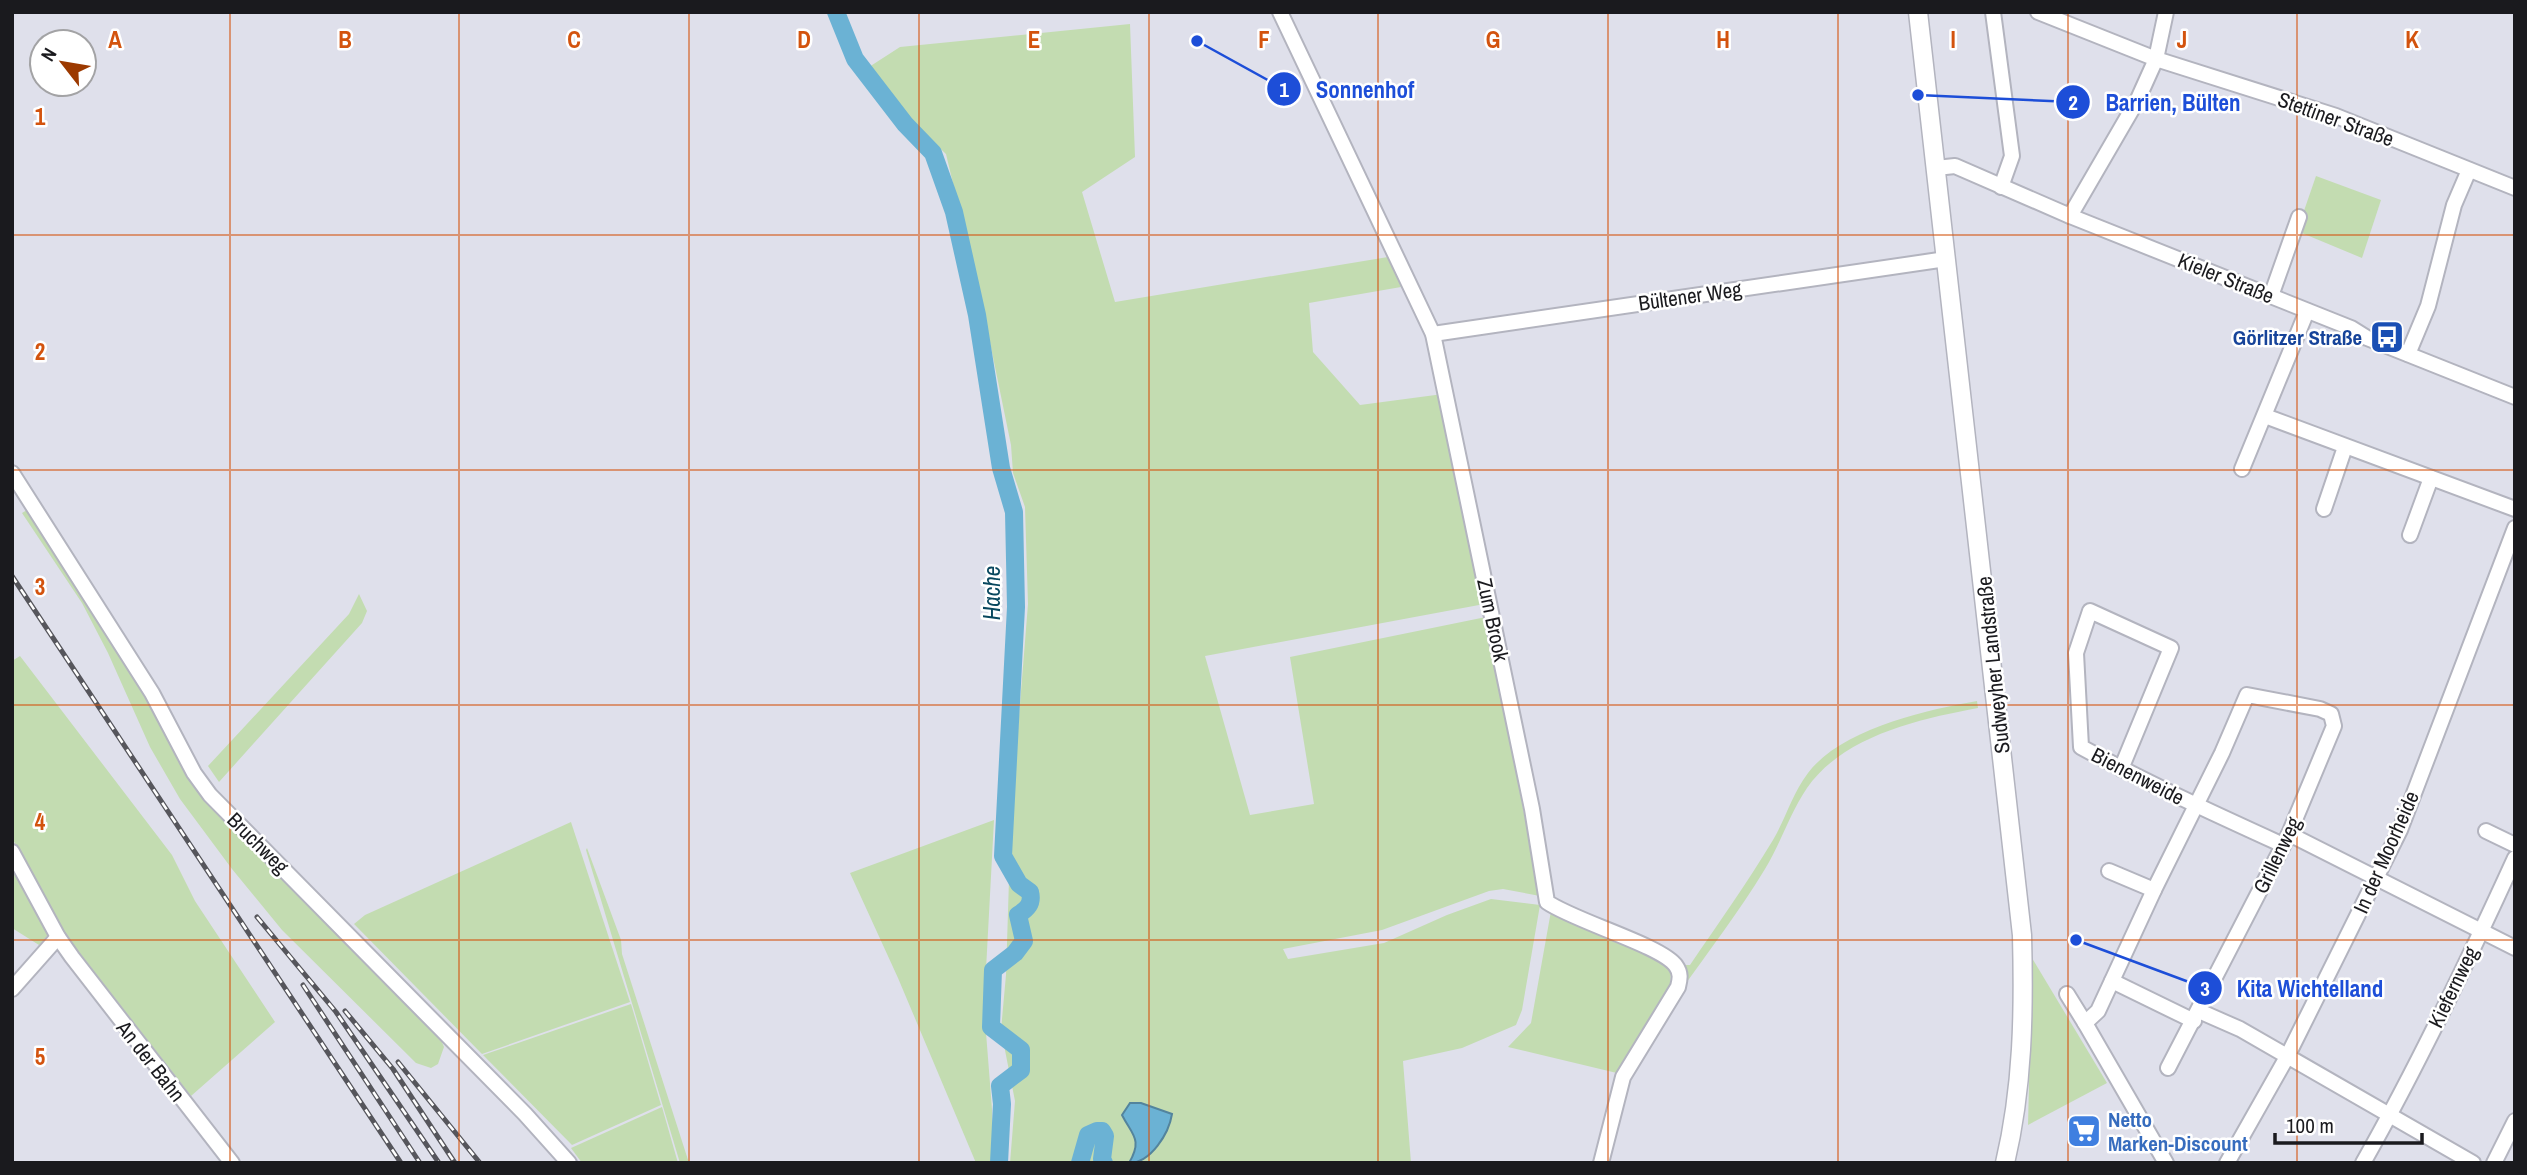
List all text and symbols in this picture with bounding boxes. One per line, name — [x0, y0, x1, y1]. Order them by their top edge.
text: A — [108, 24, 122, 55]
text: B — [338, 24, 352, 55]
text: C — [567, 24, 581, 55]
text: D — [797, 24, 811, 55]
text: E — [1028, 24, 1040, 55]
text: F — [1258, 24, 1270, 55]
text: G — [1486, 24, 1500, 55]
text: H — [1716, 24, 1730, 55]
text: I — [1950, 24, 1956, 55]
text: J — [2177, 24, 2187, 55]
text: K — [2405, 24, 2419, 55]
north arrow — [28, 28, 98, 98]
text: N — [34, 43, 62, 66]
callout: Sonnenhof — [1267, 67, 1428, 111]
text: Sonnenhof — [1316, 74, 1415, 105]
text: 1 — [1279, 75, 1289, 104]
callout: Barrien, Bülten — [2056, 80, 2254, 124]
street label: Stettiner Straße — [2274, 85, 2398, 153]
text: Barrien, Bülten — [2105, 87, 2241, 118]
text: 2 — [2068, 88, 2078, 117]
text: 1 — [35, 101, 46, 132]
street label: Kieler Straße — [2174, 246, 2278, 310]
street label: Bültener Weg — [1636, 274, 1744, 318]
bus stop icon: Görlitzer Straße — [2368, 318, 2406, 356]
place label: Görlitzer Straße — [2233, 323, 2362, 352]
text: 2 — [35, 336, 45, 367]
water label: Hache — [976, 566, 1007, 620]
text: 3 — [35, 571, 45, 602]
street label: Sudweyher Landstraße — [1969, 575, 2017, 755]
street label: Zum Brook — [1470, 576, 1516, 665]
street label: Bienenweide — [2087, 740, 2189, 812]
street label: In der Moorheide — [2346, 786, 2426, 918]
text: 4 — [35, 806, 46, 837]
street label: Bruchweg — [221, 806, 296, 881]
street label: Grillenweg — [2246, 811, 2308, 898]
street label: Kiefernweg — [2421, 941, 2485, 1033]
callout: Kita Wichtelland — [2188, 966, 2397, 1010]
text: Kita Wichtelland — [2237, 973, 2383, 1004]
text: 3 — [2200, 974, 2210, 1003]
street label: An der Bahn — [109, 1014, 192, 1108]
text: 5 — [35, 1041, 45, 1072]
scale bar — [2275, 1102, 2422, 1146]
place label: Netto Marken-Discount — [2108, 1105, 2248, 1158]
text: 100 m — [2286, 1111, 2334, 1140]
supermarket icon: Netto Marken-Discount — [2065, 1112, 2103, 1150]

